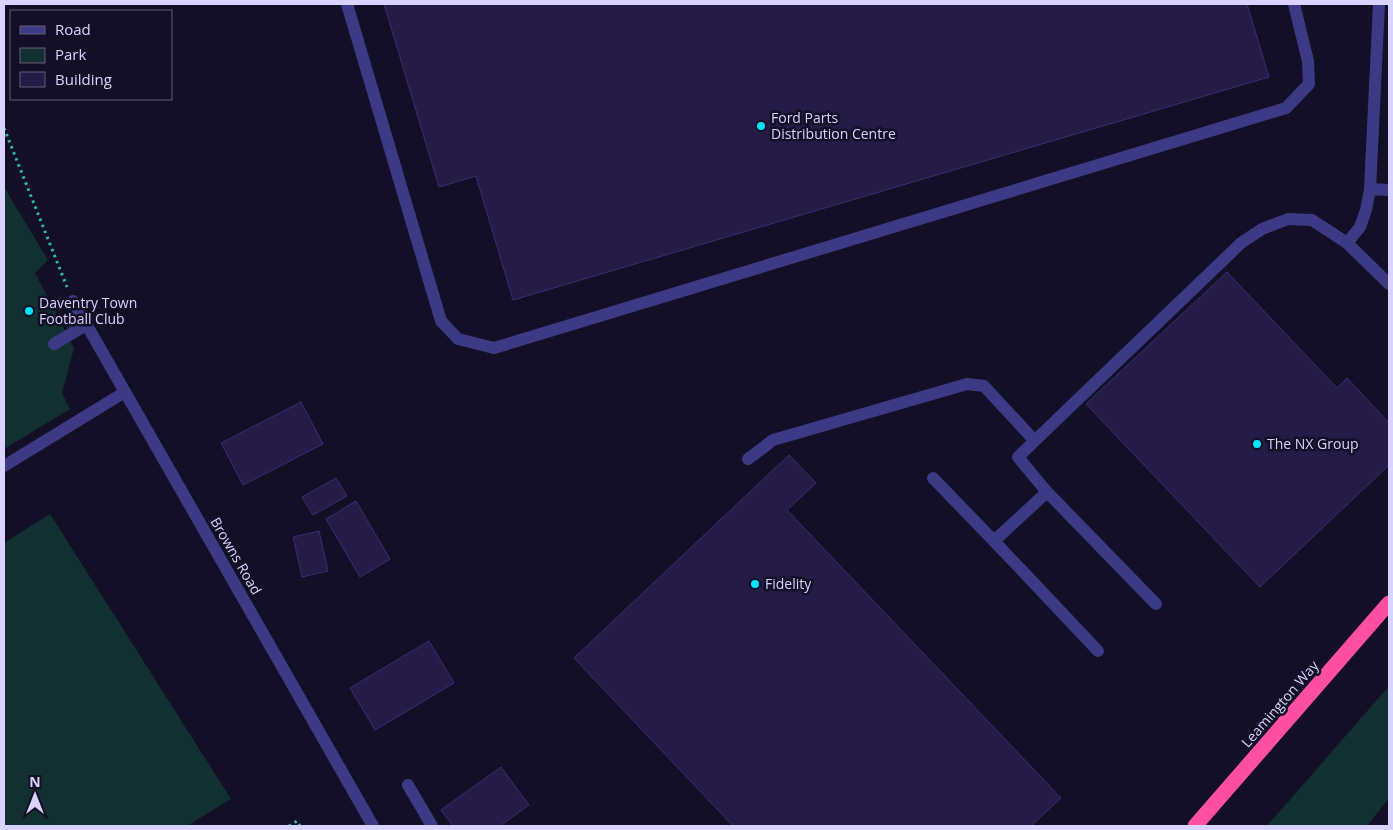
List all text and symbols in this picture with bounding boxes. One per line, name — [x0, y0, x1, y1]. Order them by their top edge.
legend — [10, 10, 172, 100]
text: Road — [55, 19, 91, 39]
text: Park — [55, 44, 86, 64]
text: Building — [55, 69, 112, 89]
place label: Ford Parts Distribution Centre — [771, 108, 896, 143]
marker: Ford Parts Distribution Centre — [755, 120, 767, 132]
place label: Daventry Town Football Club — [39, 293, 137, 328]
marker: Daventry Town Football Club — [23, 305, 35, 317]
place label: The NX Group — [1267, 434, 1359, 453]
marker: The NX Group — [1251, 438, 1263, 450]
street label: Browns Road — [207, 514, 266, 598]
place label: Fidelity — [765, 574, 812, 593]
marker: Fidelity — [749, 578, 761, 590]
street label: Leamington Way — [1237, 656, 1323, 751]
north arrow — [10, 770, 60, 820]
text: N — [29, 772, 41, 791]

